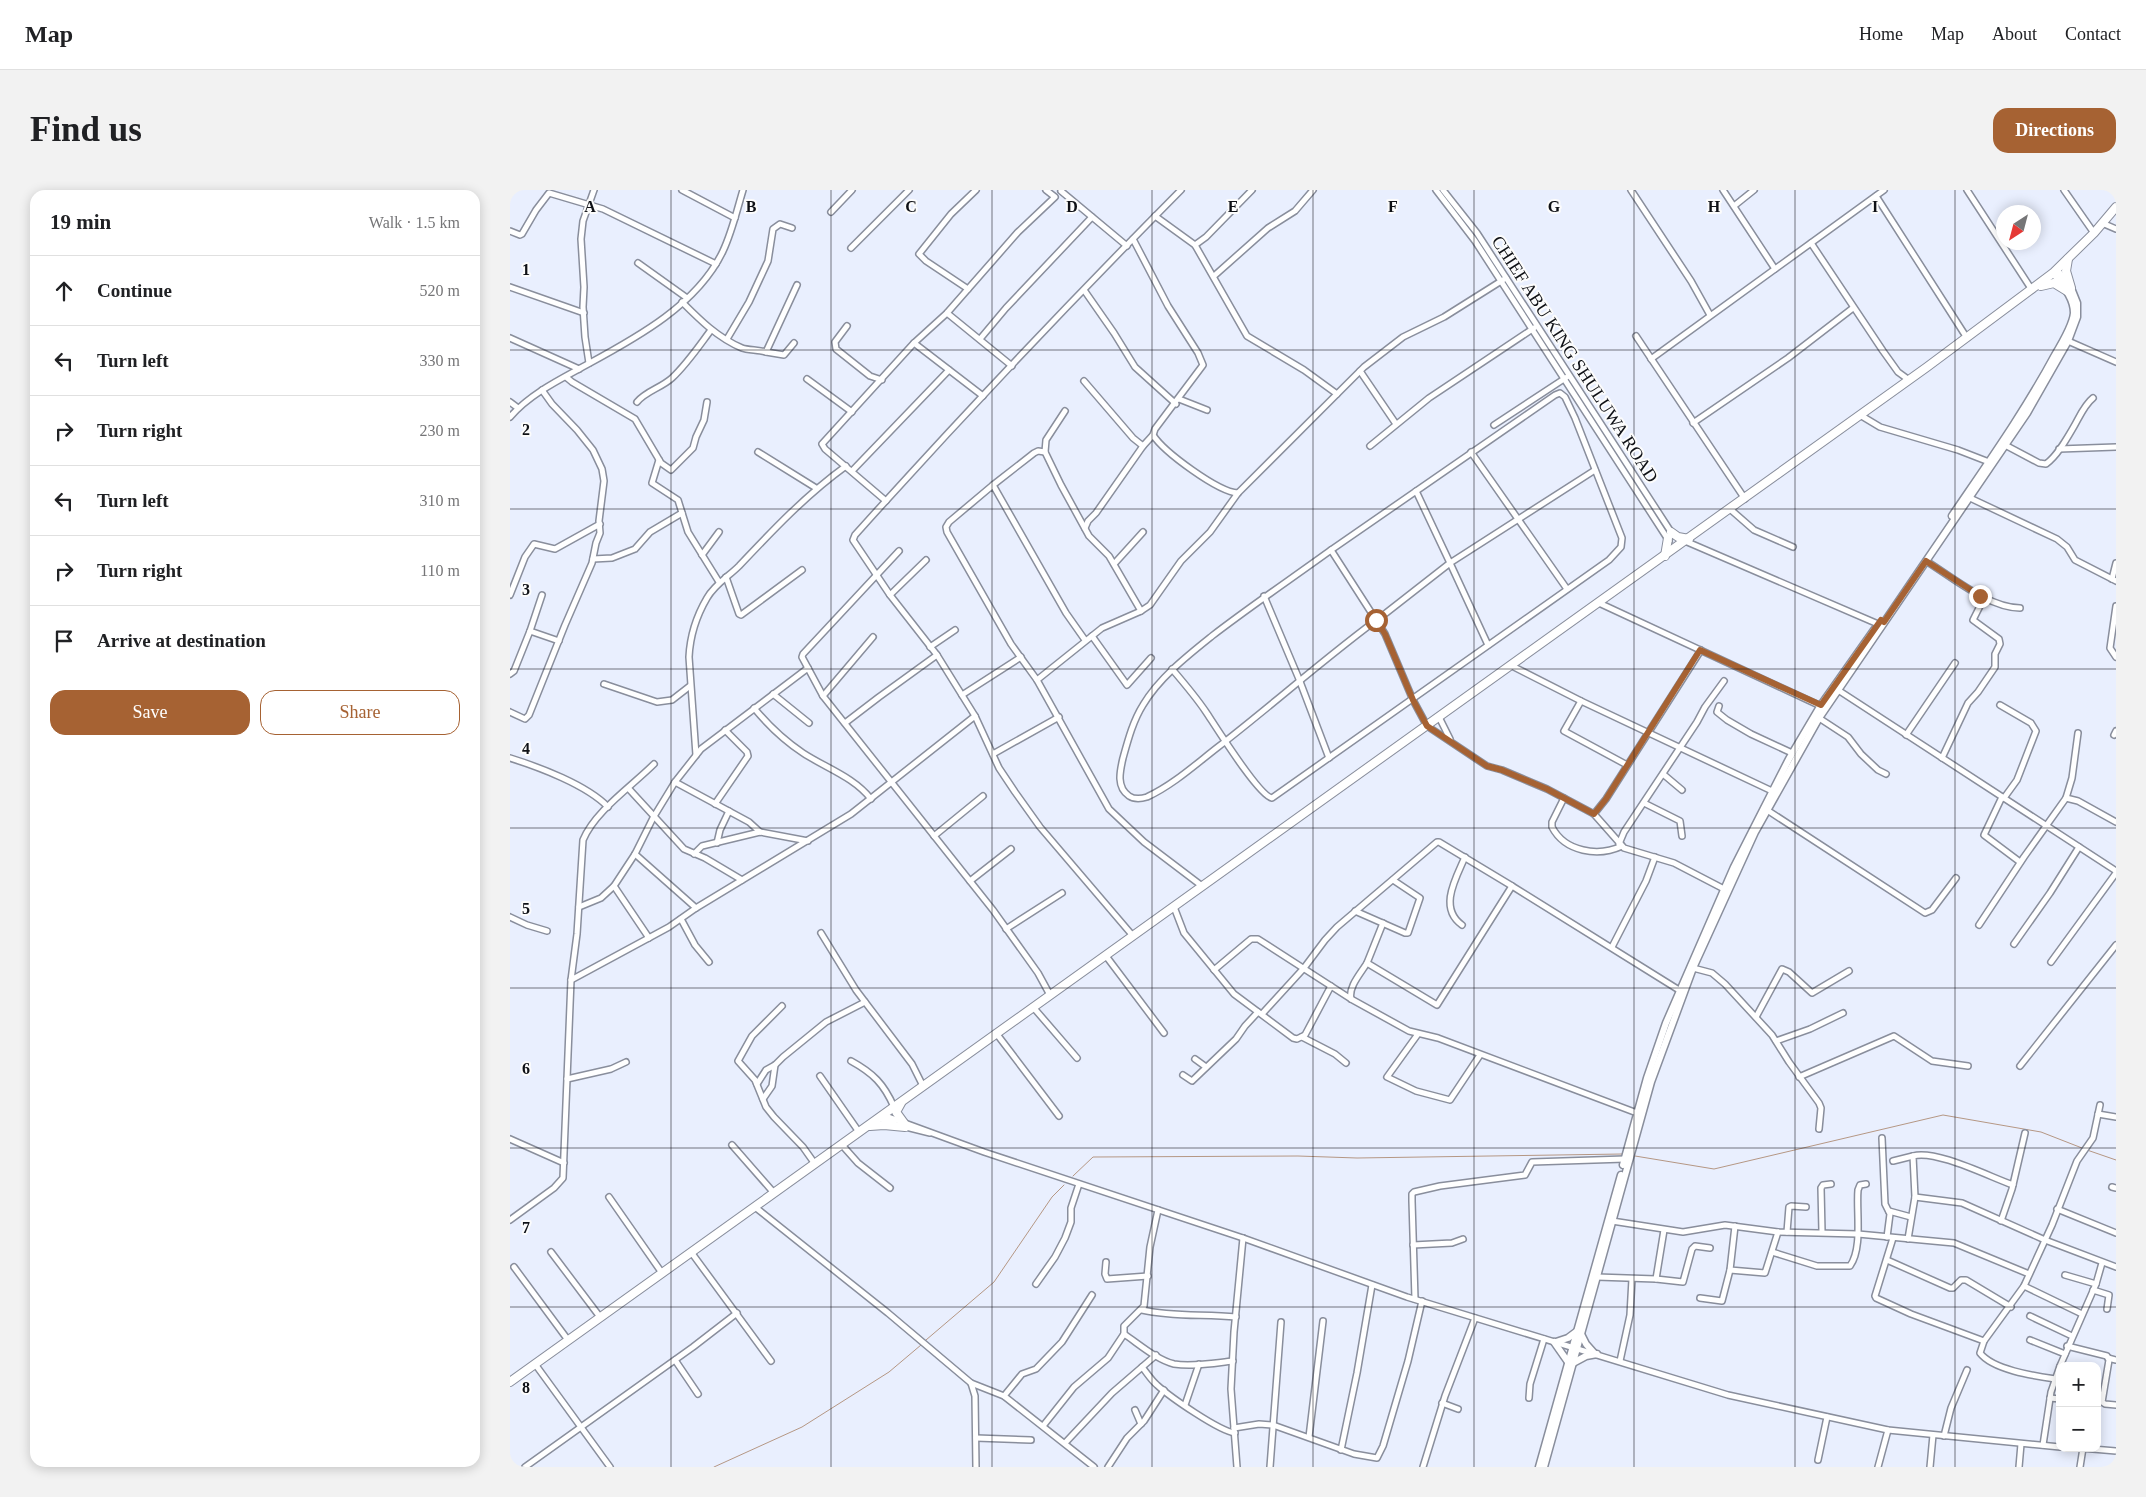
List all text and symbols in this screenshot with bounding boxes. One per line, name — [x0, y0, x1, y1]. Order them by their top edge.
text: Map — [25, 21, 73, 47]
text: Home — [1859, 24, 1903, 44]
text: Map — [1931, 24, 1964, 44]
text: About — [1992, 24, 2037, 44]
text: Contact — [2065, 24, 2121, 44]
button: Directions — [1993, 108, 2116, 153]
text: Find us — [30, 110, 142, 149]
text: A — [584, 198, 596, 215]
text: B — [746, 198, 757, 215]
text: C — [905, 198, 917, 215]
text: D — [1066, 198, 1078, 215]
text: E — [1228, 198, 1238, 215]
text: F — [1388, 198, 1398, 215]
text: G — [1548, 198, 1561, 215]
text: H — [1708, 198, 1721, 215]
text: I — [1872, 198, 1878, 215]
north arrow — [1996, 205, 2041, 250]
text: 19 min — [50, 210, 111, 234]
text: Walk · 1.5 km — [369, 214, 460, 231]
street label: CHIEF ABU KING SHULUWA ROAD — [1488, 232, 1662, 486]
text: 1 — [522, 261, 530, 278]
icon: ahead — [50, 277, 78, 305]
text: Continue — [97, 280, 172, 301]
text: 520 m — [420, 282, 460, 299]
icon: left — [50, 347, 78, 375]
text: Turn left — [97, 350, 169, 371]
text: 330 m — [420, 352, 460, 369]
icon: right — [50, 417, 78, 445]
text: Turn right — [97, 420, 182, 441]
text: 2 — [522, 421, 530, 438]
text: 230 m — [420, 422, 460, 439]
icon: left — [50, 487, 78, 515]
text: Turn left — [97, 490, 169, 511]
text: 310 m — [420, 492, 460, 509]
icon: right — [50, 557, 78, 585]
text: Turn right — [97, 560, 182, 581]
text: 110 m — [420, 562, 460, 579]
text: 3 — [522, 581, 530, 598]
route end — [1969, 585, 1992, 608]
route start — [1365, 609, 1388, 632]
icon: arrive — [50, 627, 78, 655]
text: Arrive at destination — [97, 630, 266, 651]
button: Save — [50, 690, 250, 735]
button: Share — [260, 690, 460, 735]
text: 4 — [522, 740, 530, 757]
text: 5 — [522, 900, 530, 917]
text: 6 — [522, 1060, 530, 1077]
text: 7 — [522, 1219, 530, 1236]
map controls — [2056, 1362, 2101, 1452]
button: + — [2056, 1362, 2101, 1407]
text: 8 — [522, 1379, 530, 1396]
button: − — [2056, 1407, 2101, 1452]

